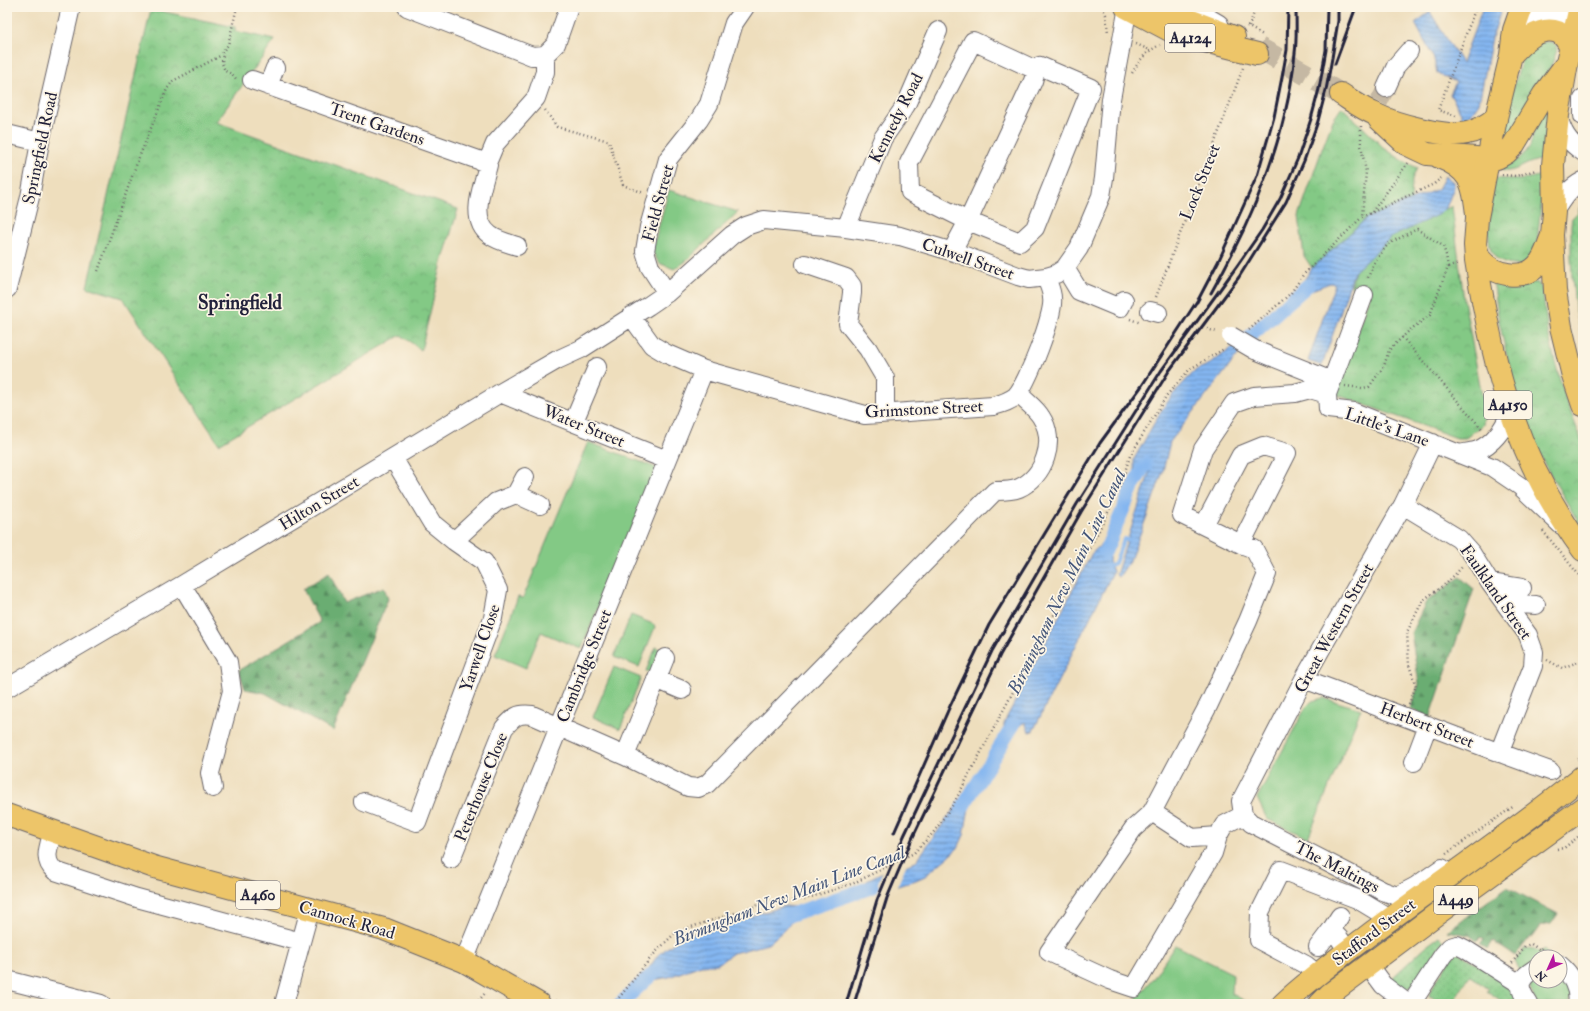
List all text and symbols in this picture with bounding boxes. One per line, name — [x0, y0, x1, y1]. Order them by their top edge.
road number: A4124 — [1165, 24, 1215, 52]
street label: Kennedy Road — [864, 69, 929, 167]
street label: Springfield Road — [18, 89, 63, 206]
street label: Trent Gardens — [327, 98, 428, 150]
street label: Lock Street — [1175, 140, 1225, 223]
street label: Field Street — [638, 162, 679, 244]
street label: Culwell Street — [919, 233, 1017, 285]
district label: Springfield — [198, 291, 283, 316]
road number: A4150 — [1484, 391, 1532, 419]
street label: Grimstone Street — [864, 395, 984, 423]
street label: Water Street — [539, 400, 628, 452]
street label: Little's Lane — [1342, 403, 1432, 451]
water label: Birmingham New Main Line Canal — [1002, 464, 1132, 699]
street label: Hilton Street — [275, 471, 363, 535]
street label: Faulkland Street — [1455, 540, 1537, 644]
street label: Great Western Street — [1290, 559, 1378, 696]
street label: Yarwell Close — [455, 602, 505, 694]
street label: Cambridge Street — [552, 606, 616, 726]
street label: Herbert Street — [1377, 697, 1477, 753]
street label: Peterhouse Close — [450, 729, 512, 845]
street label: The Maltings — [1291, 837, 1383, 897]
water label: Birmingham New Main Line Canal — [669, 840, 910, 951]
road number: A460 — [236, 881, 280, 909]
road number: A449 — [1434, 886, 1478, 914]
street label: Stafford Street — [1328, 894, 1420, 970]
street label: Cannock Road — [296, 896, 398, 944]
north arrow — [1528, 949, 1568, 989]
text: N — [1532, 967, 1550, 985]

